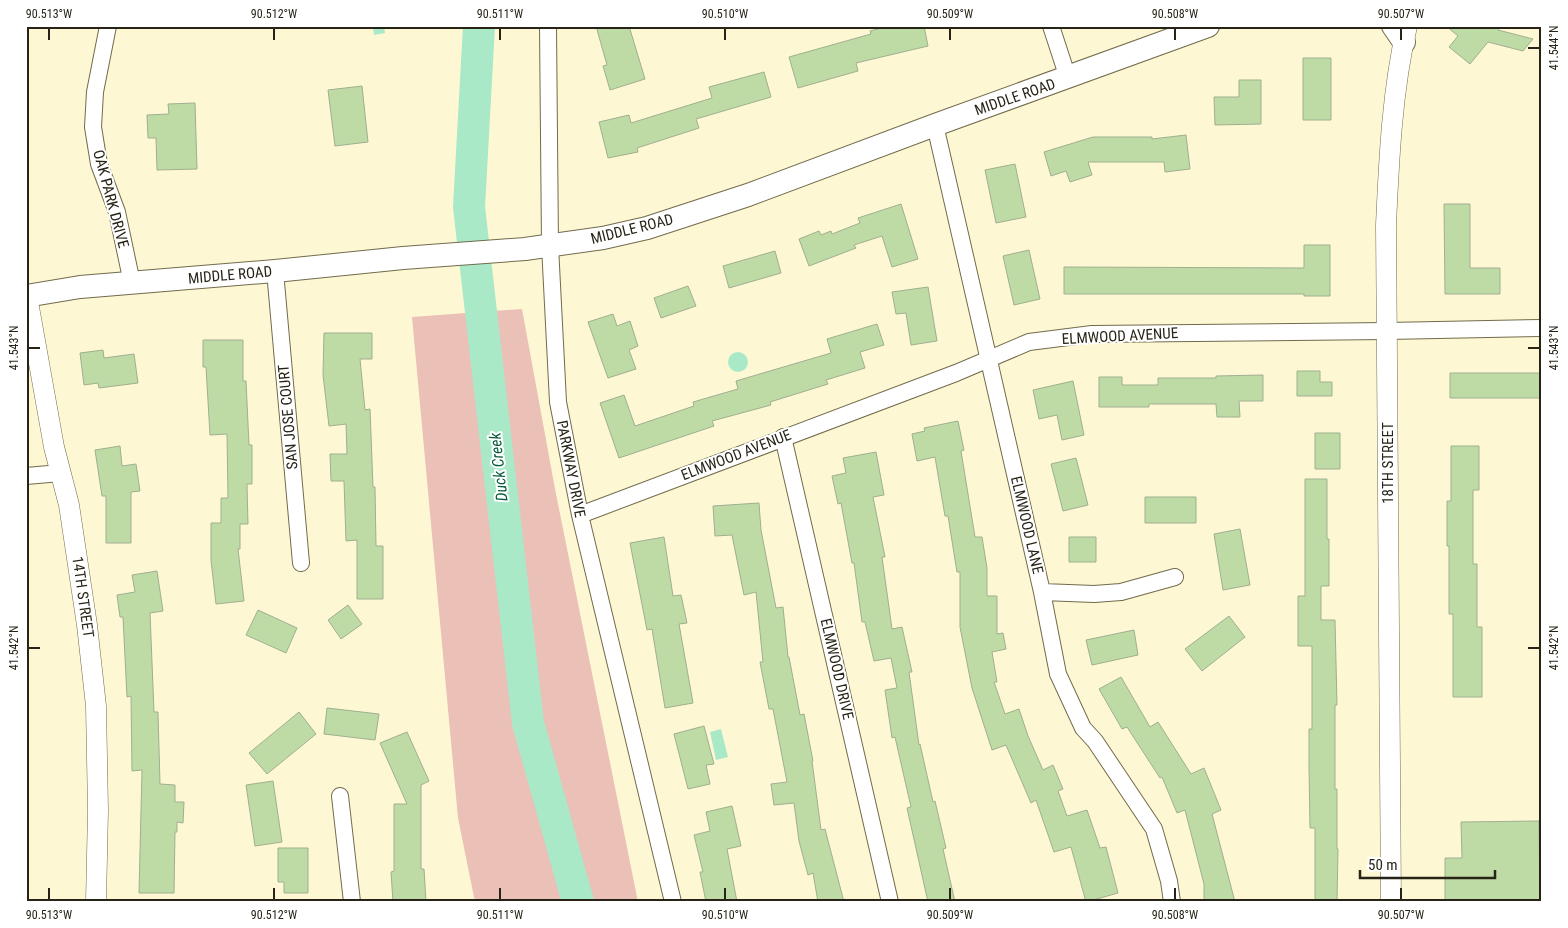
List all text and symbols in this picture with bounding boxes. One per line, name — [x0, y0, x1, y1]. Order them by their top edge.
text: 90.513°W — [26, 7, 72, 21]
text: 90.512°W — [251, 7, 297, 21]
text: 90.511°W — [477, 7, 523, 21]
text: 90.510°W — [702, 7, 748, 21]
text: 90.509°W — [927, 7, 973, 21]
text: 90.508°W — [1152, 7, 1198, 21]
text: 90.507°W — [1378, 7, 1424, 21]
text: 41.544°N — [1547, 26, 1561, 70]
street label: MIDDLE ROAD — [972, 75, 1058, 119]
street label: OAK PARK DRIVE — [89, 148, 133, 250]
street label: MIDDLE ROAD — [589, 210, 675, 248]
street label: MIDDLE ROAD — [187, 262, 273, 288]
street label: ELMWOOD AVENUE — [1061, 324, 1179, 348]
text: 41.543°N — [7, 326, 21, 370]
text: 41.543°N — [1547, 326, 1561, 370]
street label: SAN JOSE COURT — [274, 364, 302, 470]
street label: PARKWAY DRIVE — [553, 419, 589, 519]
street label: 18TH STREET — [1379, 422, 1397, 504]
street label: ELMWOOD AVENUE — [678, 426, 794, 484]
water label: Duck Creek — [485, 431, 512, 502]
street label: ELMWOOD LANE — [1007, 474, 1047, 576]
street label: 14TH STREET — [68, 555, 98, 639]
street label: ELMWOOD DRIVE — [817, 617, 857, 721]
text: 41.542°N — [7, 626, 21, 670]
text: 41.542°N — [1547, 626, 1561, 670]
scale bar — [1360, 848, 1496, 880]
text: 50 m — [1368, 856, 1398, 874]
text: 90.513°W — [26, 908, 72, 922]
text: 90.512°W — [251, 908, 297, 922]
text: 90.511°W — [477, 908, 523, 922]
text: 90.510°W — [702, 908, 748, 922]
text: 90.509°W — [927, 908, 973, 922]
text: 90.508°W — [1152, 908, 1198, 922]
text: 90.507°W — [1378, 908, 1424, 922]

